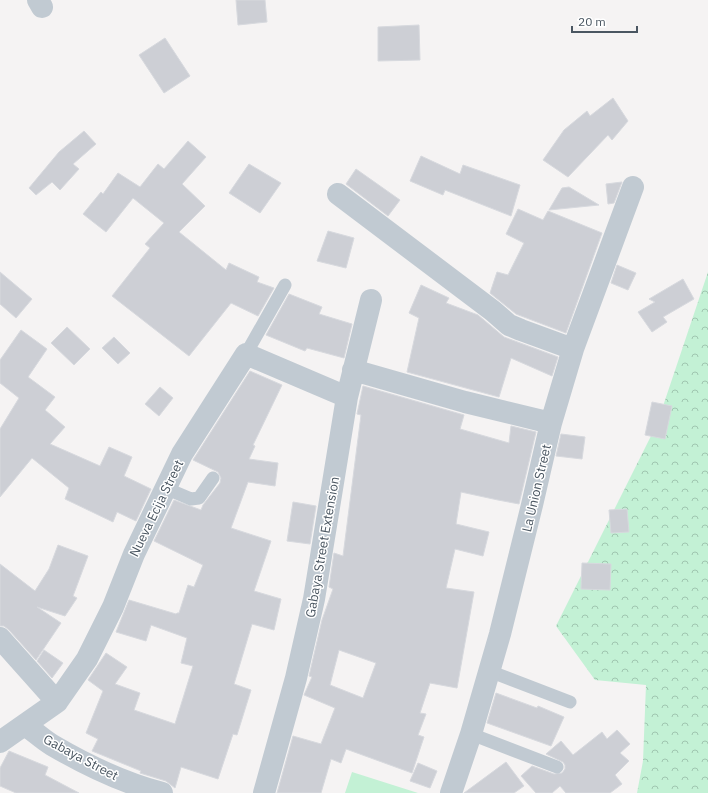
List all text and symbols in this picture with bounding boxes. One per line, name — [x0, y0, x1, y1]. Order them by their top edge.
scale bar — [572, 8, 637, 34]
text: 20 m — [578, 14, 606, 29]
street label: La Union Street — [518, 443, 555, 534]
street label: Nueva Ecija Street — [126, 457, 187, 560]
street label: Gabaya Street Extension — [302, 475, 343, 619]
street label: Gabaya Street — [40, 731, 121, 784]

